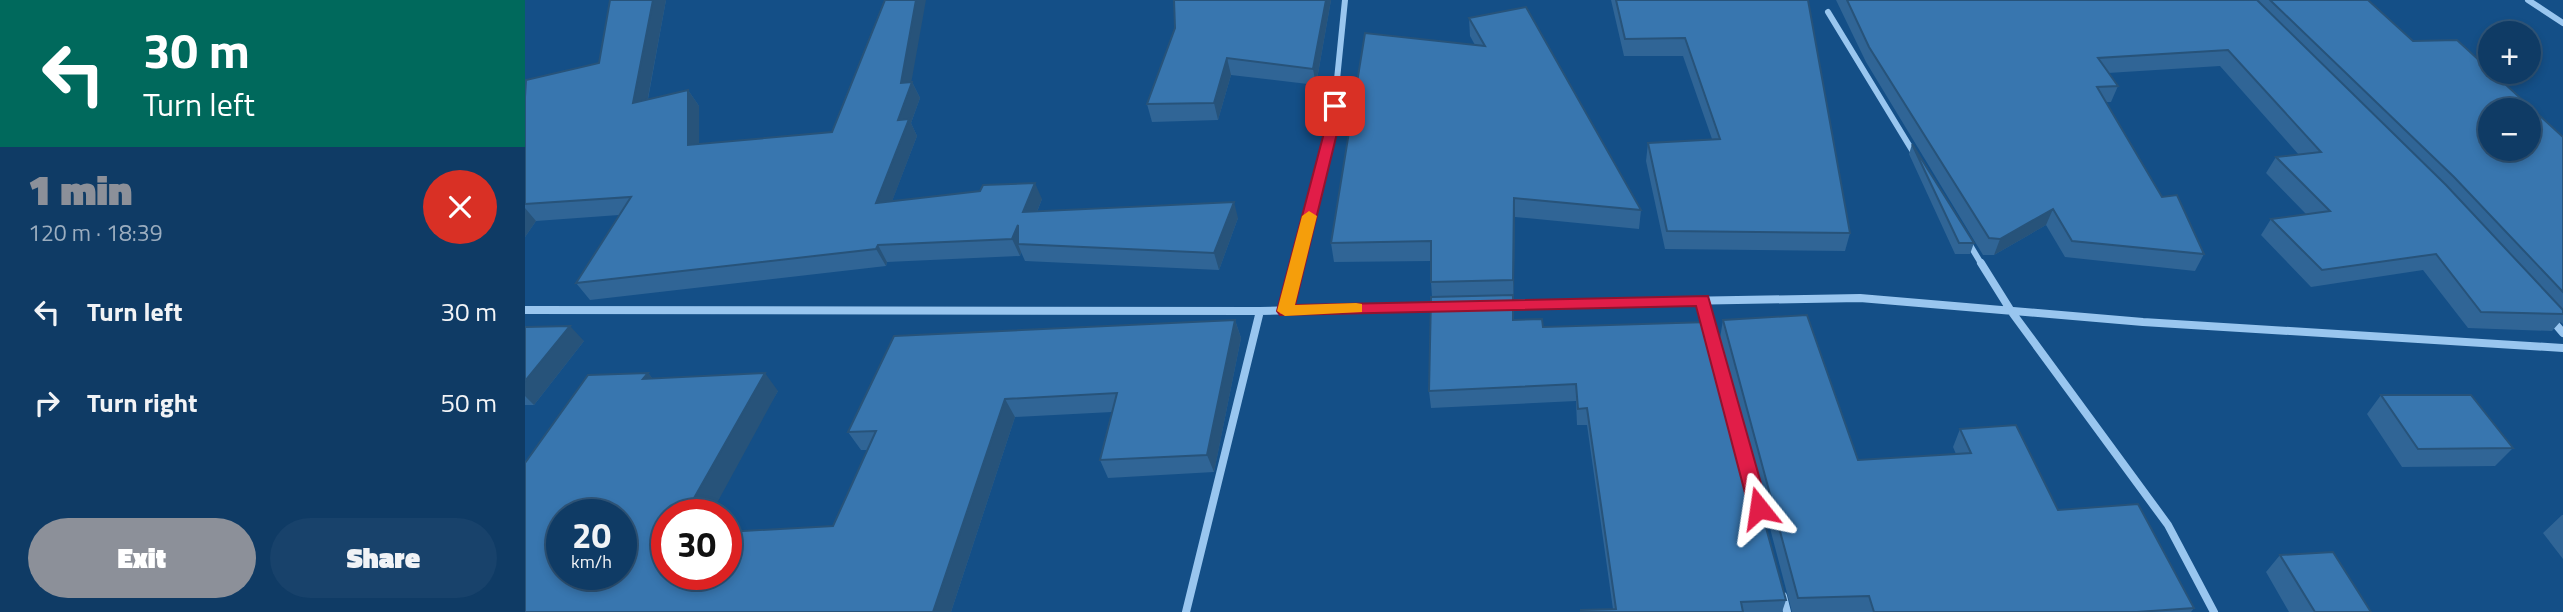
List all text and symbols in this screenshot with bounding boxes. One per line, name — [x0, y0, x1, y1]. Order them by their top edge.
text: 30 m — [143, 12, 250, 87]
map controls — [2478, 21, 2541, 161]
button: + — [2478, 21, 2541, 84]
icon: left — [28, 28, 119, 119]
pin — [1305, 76, 1365, 136]
text: Turn left — [143, 80, 255, 128]
icon: arrive — [1316, 87, 1354, 125]
button: − — [2478, 98, 2541, 161]
text: 1 min — [28, 157, 132, 221]
button: close — [423, 170, 497, 244]
text: 120 m · 18:39 — [28, 215, 163, 250]
text: Turn left — [87, 292, 182, 331]
text: 30 m — [440, 292, 497, 331]
icon: left — [28, 293, 66, 331]
text: Turn right — [87, 383, 198, 422]
text: 50 m — [440, 383, 497, 422]
icon: right — [28, 384, 66, 422]
position arrow — [1722, 471, 1796, 545]
speed limit sign: 30 — [651, 499, 742, 590]
text: 20 — [572, 508, 611, 562]
button: Exit — [28, 518, 256, 598]
button: Share — [270, 518, 497, 598]
text: km/h — [571, 548, 612, 575]

